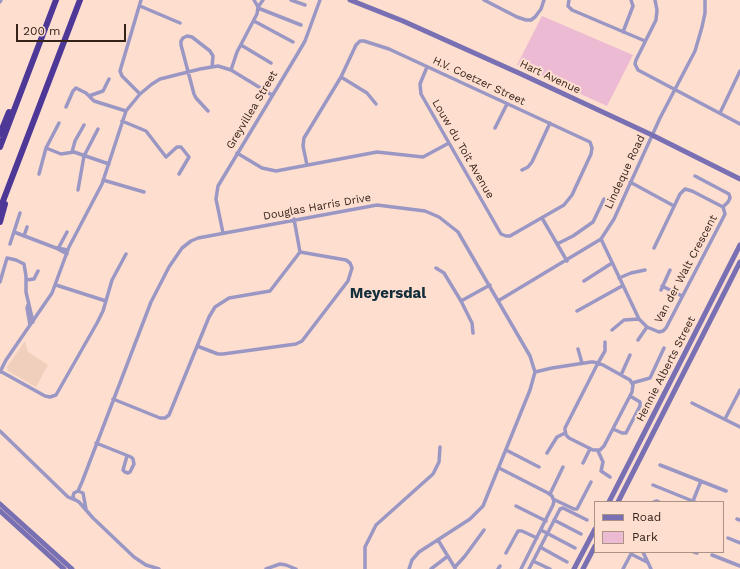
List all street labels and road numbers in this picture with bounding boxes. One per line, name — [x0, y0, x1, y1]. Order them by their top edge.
street label: H.V. Coetzer Street — [431, 54, 527, 108]
street label: Hart Avenue — [517, 57, 583, 97]
street label: Greyvillea Street — [223, 69, 281, 151]
street label: Louw du Toit Avenue — [429, 97, 497, 201]
street label: Lindeque Road — [602, 133, 648, 211]
street label: Douglas Harris Drive — [262, 191, 372, 223]
street label: Van der Walt Crescent — [652, 213, 720, 325]
street label: Hennie Alberts Street — [634, 314, 698, 424]

